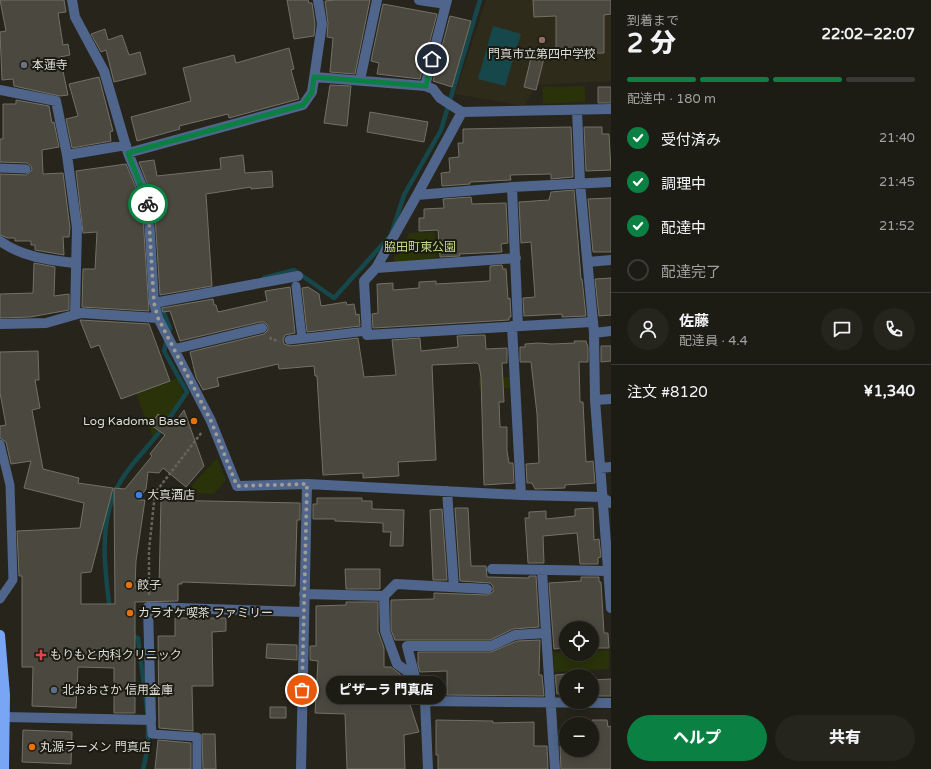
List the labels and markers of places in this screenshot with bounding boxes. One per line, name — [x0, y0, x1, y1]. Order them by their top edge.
marker: 門真市立第四中学校 — [537, 35, 547, 45]
pin — [415, 42, 449, 76]
place label: 門真市立第四中学校 — [488, 47, 596, 61]
place label: 本蓮寺 — [32, 58, 68, 72]
marker: 本蓮寺 — [19, 60, 29, 70]
place label: Log Kadoma Base — [83, 414, 186, 428]
marker: Log Kadoma Base — [189, 416, 199, 426]
place label: 大真酒店 — [147, 488, 195, 502]
marker: 大真酒店 — [134, 490, 144, 500]
place label: 餃子 — [137, 578, 161, 592]
marker: 餃子 — [124, 580, 134, 590]
place label: カラオケ喫茶 ファミリー — [138, 606, 273, 620]
marker: カラオケ喫茶 ファミリー — [125, 608, 135, 618]
place label: もりもと内科クリニック — [50, 648, 182, 662]
marker: もりもと内科クリニック — [35, 649, 47, 661]
pin — [285, 673, 319, 707]
callout: ピザーラ 門真店 — [326, 676, 446, 704]
place label: 北おおさか 信用金庫 — [62, 683, 173, 697]
marker: 北おおさか 信用金庫 — [49, 685, 59, 695]
place label: 丸源ラーメン 門真店 — [40, 740, 151, 754]
marker: 丸源ラーメン 門真店 — [27, 742, 37, 752]

